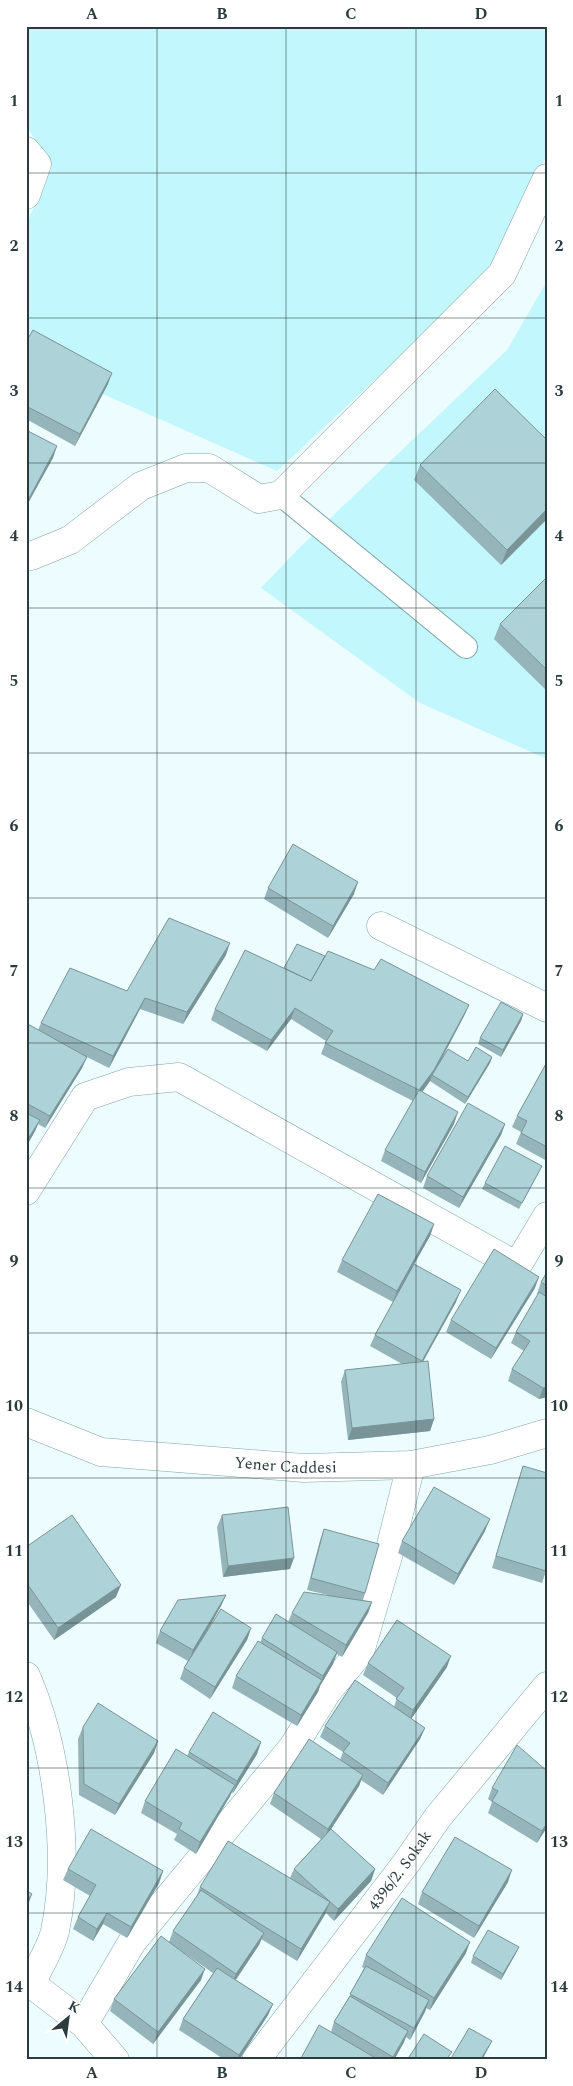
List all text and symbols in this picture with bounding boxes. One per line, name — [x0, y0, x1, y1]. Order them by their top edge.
text: A — [86, 2, 99, 26]
text: B — [216, 2, 228, 26]
text: C — [345, 2, 357, 26]
text: D — [475, 2, 488, 26]
text: 1 — [10, 89, 18, 113]
text: 1 — [555, 89, 563, 113]
text: 2 — [10, 234, 19, 258]
text: 2 — [555, 234, 564, 258]
text: 3 — [10, 379, 19, 403]
text: 3 — [555, 379, 564, 403]
text: 4 — [10, 524, 19, 548]
text: 4 — [555, 524, 564, 548]
text: 5 — [10, 669, 18, 693]
text: 5 — [555, 669, 563, 693]
text: 6 — [10, 814, 19, 838]
text: 6 — [555, 814, 564, 838]
text: 7 — [10, 959, 19, 983]
text: 7 — [555, 959, 564, 983]
text: 8 — [10, 1104, 19, 1128]
text: 8 — [555, 1104, 564, 1128]
text: 9 — [10, 1249, 19, 1273]
text: 9 — [555, 1249, 564, 1273]
text: 10 — [5, 1394, 23, 1418]
text: 10 — [550, 1394, 568, 1418]
street label: Yener Caddesi — [234, 1451, 337, 1480]
text: 11 — [5, 1539, 23, 1563]
text: 11 — [550, 1539, 568, 1563]
text: 12 — [5, 1685, 23, 1709]
text: 12 — [550, 1685, 568, 1709]
street label: 4396/2. Sokak — [362, 1825, 438, 1916]
text: 13 — [5, 1830, 23, 1854]
text: 13 — [550, 1830, 568, 1854]
text: 14 — [5, 1975, 23, 1999]
text: 14 — [550, 1975, 568, 1999]
north arrow — [42, 1994, 92, 2044]
text: K — [64, 1995, 84, 2019]
text: A — [86, 2061, 99, 2085]
text: B — [216, 2061, 228, 2085]
text: C — [345, 2061, 357, 2085]
text: D — [475, 2061, 488, 2085]

